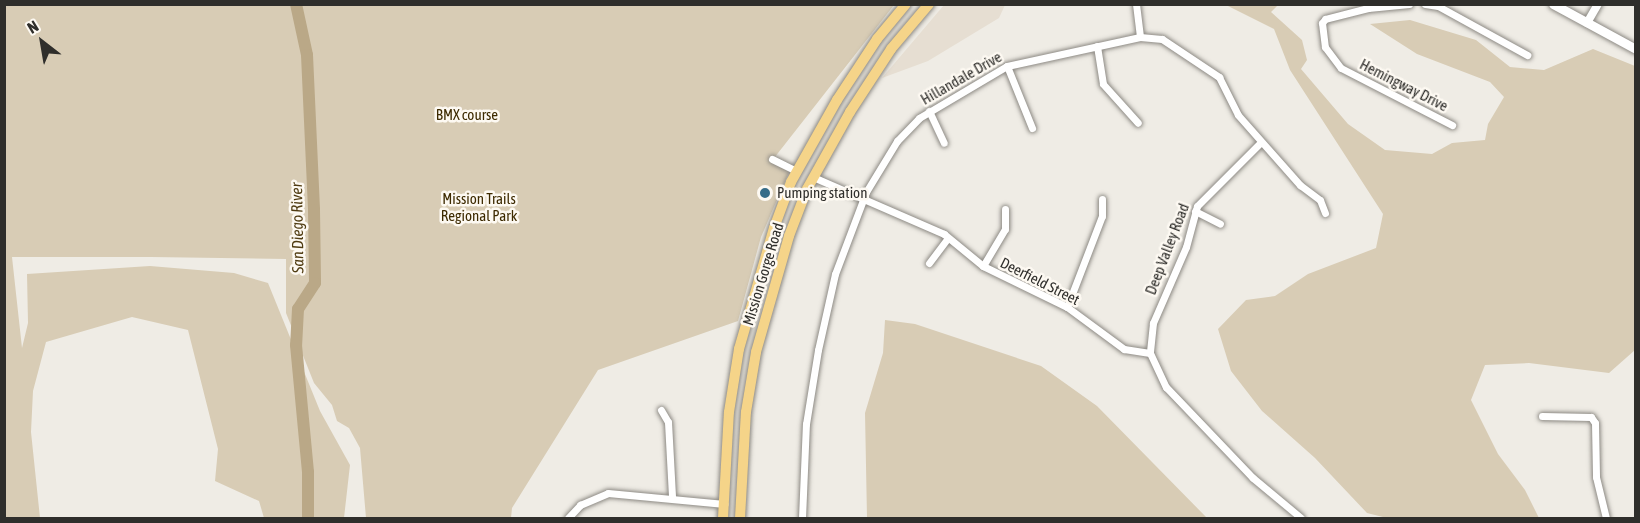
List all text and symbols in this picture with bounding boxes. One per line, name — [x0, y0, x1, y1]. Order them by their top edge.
north arrow — [12, 12, 72, 72]
text: N — [24, 16, 41, 37]
street label: Hillandale Drive — [917, 48, 1005, 108]
street label: Hemingway Drive — [1357, 55, 1451, 115]
park label: BMX course — [436, 106, 498, 124]
water label: San Diego River — [287, 182, 307, 274]
place label: Pumping station — [777, 184, 867, 202]
marker: Pumping station — [758, 186, 772, 200]
park label: Mission Trails Regional Park — [441, 189, 517, 224]
street label: Deep Valley Road — [1141, 201, 1193, 297]
street label: Mission Gorge Road — [739, 220, 787, 328]
street label: Deerfield Street — [997, 253, 1083, 309]

